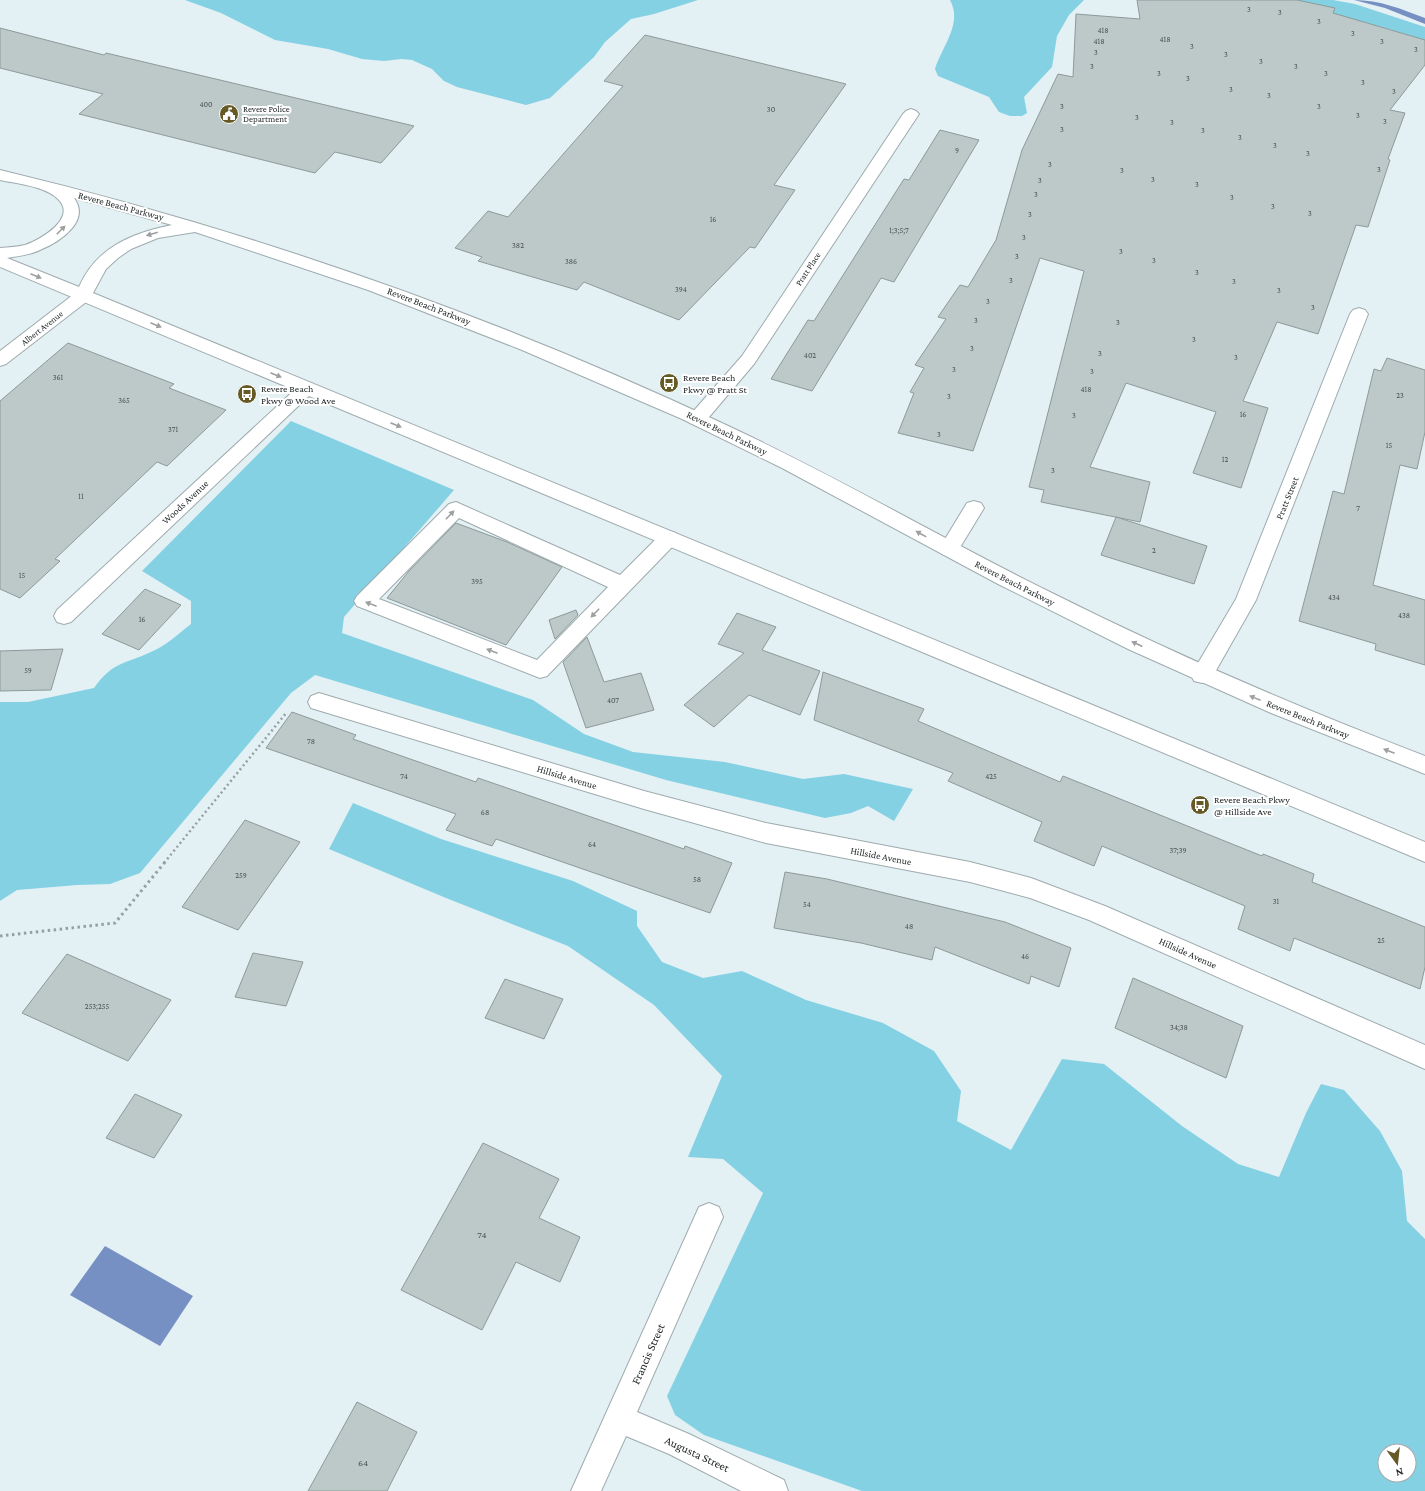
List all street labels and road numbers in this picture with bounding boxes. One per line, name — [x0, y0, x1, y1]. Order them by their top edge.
street label: Revere Beach Parkway — [77, 189, 165, 223]
street label: Pratt Place — [793, 250, 823, 288]
street label: Revere Beach Parkway — [386, 285, 473, 327]
street label: Albert Avenue — [19, 309, 65, 347]
street label: Revere Beach Parkway — [685, 409, 769, 457]
street label: Pratt Street — [1273, 474, 1301, 521]
street label: Woods Avenue — [160, 477, 211, 526]
street label: Revere Beach Parkway — [973, 558, 1057, 608]
street label: Revere Beach Parkway — [1265, 697, 1351, 741]
street label: Hillside Avenue — [536, 763, 599, 791]
street label: Hillside Avenue — [850, 845, 913, 867]
street label: Hillside Avenue — [1157, 935, 1219, 971]
street label: Francis Street — [628, 1320, 668, 1387]
street label: Augusta Street — [662, 1433, 733, 1476]

